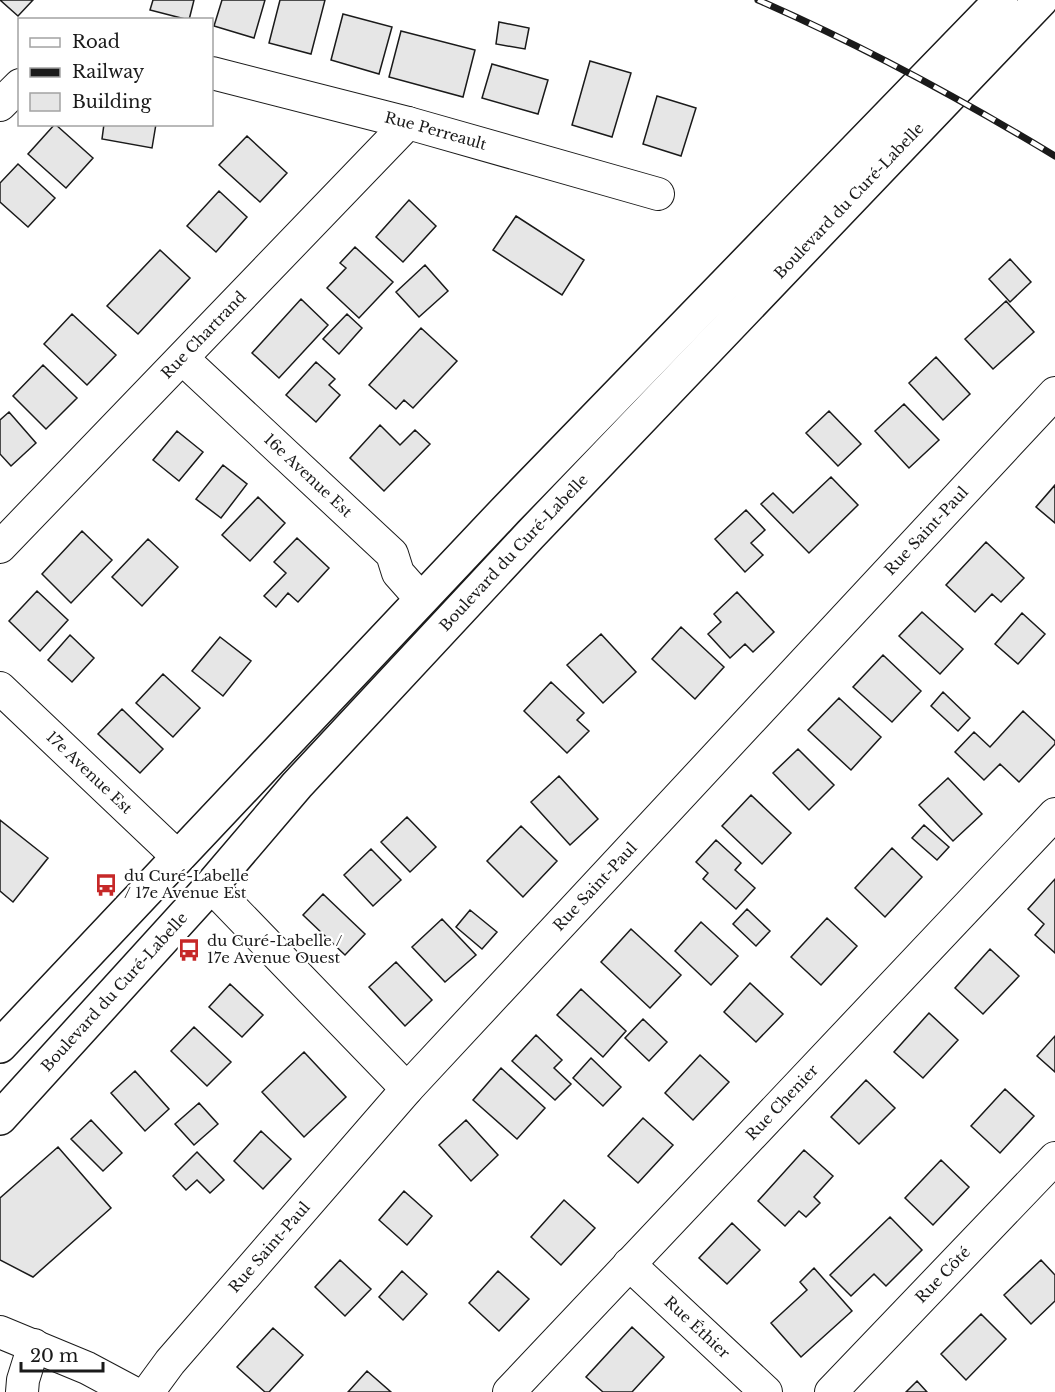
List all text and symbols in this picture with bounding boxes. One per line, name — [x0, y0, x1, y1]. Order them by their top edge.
legend — [18, 18, 213, 126]
text: Road — [72, 31, 120, 53]
text: Railway — [72, 61, 145, 83]
text: Building — [72, 91, 151, 113]
street label: Rue Perreault — [383, 107, 489, 154]
street label: Boulevard du Curé-Labelle — [770, 119, 928, 283]
street label: Rue Chartrand — [157, 287, 250, 383]
street label: 16e Avenue Est — [260, 430, 357, 521]
street label: Boulevard du Curé-Labelle — [435, 470, 592, 635]
street label: Rue Saint-Paul — [880, 482, 972, 579]
street label: 17e Avenue Est — [43, 727, 137, 818]
street label: Rue Saint-Paul — [549, 838, 641, 935]
place label: du Curé-Labelle / 17e Avenue Est — [124, 866, 249, 902]
bus stop icon: du Curé-Labelle / 17e Avenue Est — [93, 872, 119, 898]
street label: Boulevard du Curé-Labelle — [37, 908, 191, 1075]
place label: du Curé-Labelle / 17e Avenue Ouest — [207, 931, 343, 967]
bus stop icon: du Curé-Labelle / 17e Avenue Ouest — [176, 937, 202, 963]
street label: Rue Chenier — [742, 1060, 823, 1144]
street label: Rue Saint-Paul — [225, 1198, 314, 1296]
street label: Rue Côté — [911, 1242, 974, 1307]
street label: Rue Éthier — [661, 1292, 735, 1363]
scale bar — [21, 1335, 104, 1373]
text: 20 m — [30, 1345, 78, 1367]

